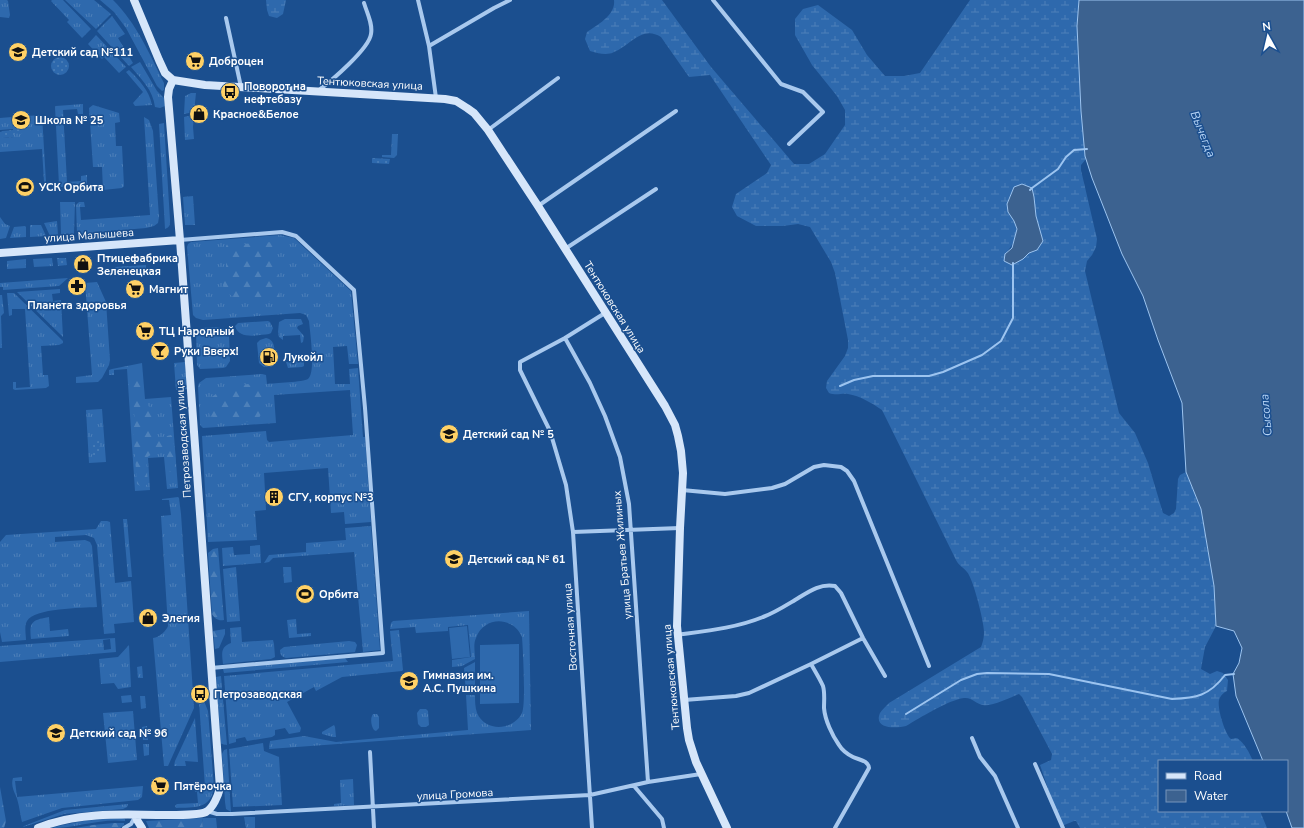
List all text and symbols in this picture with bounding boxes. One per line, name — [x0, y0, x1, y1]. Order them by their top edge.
north arrow — [1248, 16, 1288, 56]
text: N — [1262, 19, 1272, 35]
school or university icon: Детский сад №111 — [7, 41, 29, 63]
place label: Детский сад №111 — [32, 45, 133, 60]
supermarket icon: Доброцен — [184, 50, 206, 72]
place label: Доброцен — [209, 54, 264, 69]
street label: Тентюковская улица — [317, 73, 423, 94]
place label: Поворот на нефтебазу — [244, 79, 306, 107]
bus stop icon: Поворот на нефтебазу — [219, 81, 241, 103]
shop icon: Красное&Белое — [188, 103, 210, 125]
place label: Красное&Белое — [213, 107, 299, 122]
water label: Вычегда — [1186, 108, 1220, 160]
school or university icon: Школа № 25 — [10, 109, 32, 131]
place label: Школа № 25 — [35, 113, 104, 128]
sports icon: УСК Орбита — [14, 176, 36, 198]
place label: УСК Орбита — [38, 180, 104, 195]
street label: улица Малышева — [44, 225, 134, 246]
place label: Птицефабрика Зеленецкая — [97, 251, 178, 279]
shop icon: Птицефабрика Зеленецкая — [72, 253, 94, 275]
street label: Тентюковская улица — [580, 258, 649, 356]
pharmacy icon: Планета здоровья — [66, 275, 88, 297]
supermarket icon: Магнит — [124, 278, 146, 300]
place label: Магнит — [149, 282, 189, 297]
place label: Планета здоровья — [27, 298, 127, 313]
supermarket icon: ТЦ Народный — [134, 320, 156, 342]
place label: ТЦ Народный — [159, 324, 234, 339]
bar icon: Руки Вверх! — [149, 340, 171, 362]
place label: Руки Вверх! — [174, 344, 239, 359]
fuel station icon: Лукойл — [258, 346, 280, 368]
place label: Лукойл — [283, 350, 323, 365]
street label: Петрозаводская улица — [172, 379, 195, 499]
water label: Сысола — [1256, 393, 1276, 437]
school or university icon: Детский сад № 5 — [438, 423, 460, 445]
place label: Детский сад № 5 — [463, 427, 554, 442]
building icon: СГУ, корпус №3 — [263, 486, 285, 508]
place label: СГУ, корпус №3 — [288, 490, 374, 505]
street label: улица Братьев Жилиных — [609, 490, 636, 620]
school or university icon: Детский сад № 61 — [443, 548, 465, 570]
place label: Детский сад № 61 — [468, 552, 565, 567]
sports icon: Орбита — [294, 583, 316, 605]
street label: Восточная улица — [560, 583, 581, 671]
place label: Орбита — [319, 587, 359, 602]
shop icon: Элегия — [137, 607, 159, 629]
place label: Элегия — [162, 611, 200, 626]
street label: Тентюковская улица — [659, 623, 684, 730]
place label: Гимназия им. А.С. Пушкина — [423, 668, 496, 696]
school or university icon: Гимназия им. А.С. Пушкина — [398, 670, 420, 692]
bus stop icon: Петрозаводская — [189, 683, 211, 705]
place label: Петрозаводская — [214, 687, 302, 702]
school or university icon: Детский сад № 96 — [45, 722, 67, 744]
place label: Детский сад № 96 — [70, 726, 168, 741]
legend — [1158, 760, 1288, 812]
text: Road — [1194, 768, 1222, 784]
supermarket icon: Пятёрочка — [149, 775, 171, 797]
place label: Пятёрочка — [174, 779, 232, 794]
street label: улица Громова — [416, 785, 494, 804]
text: Water — [1194, 788, 1228, 804]

